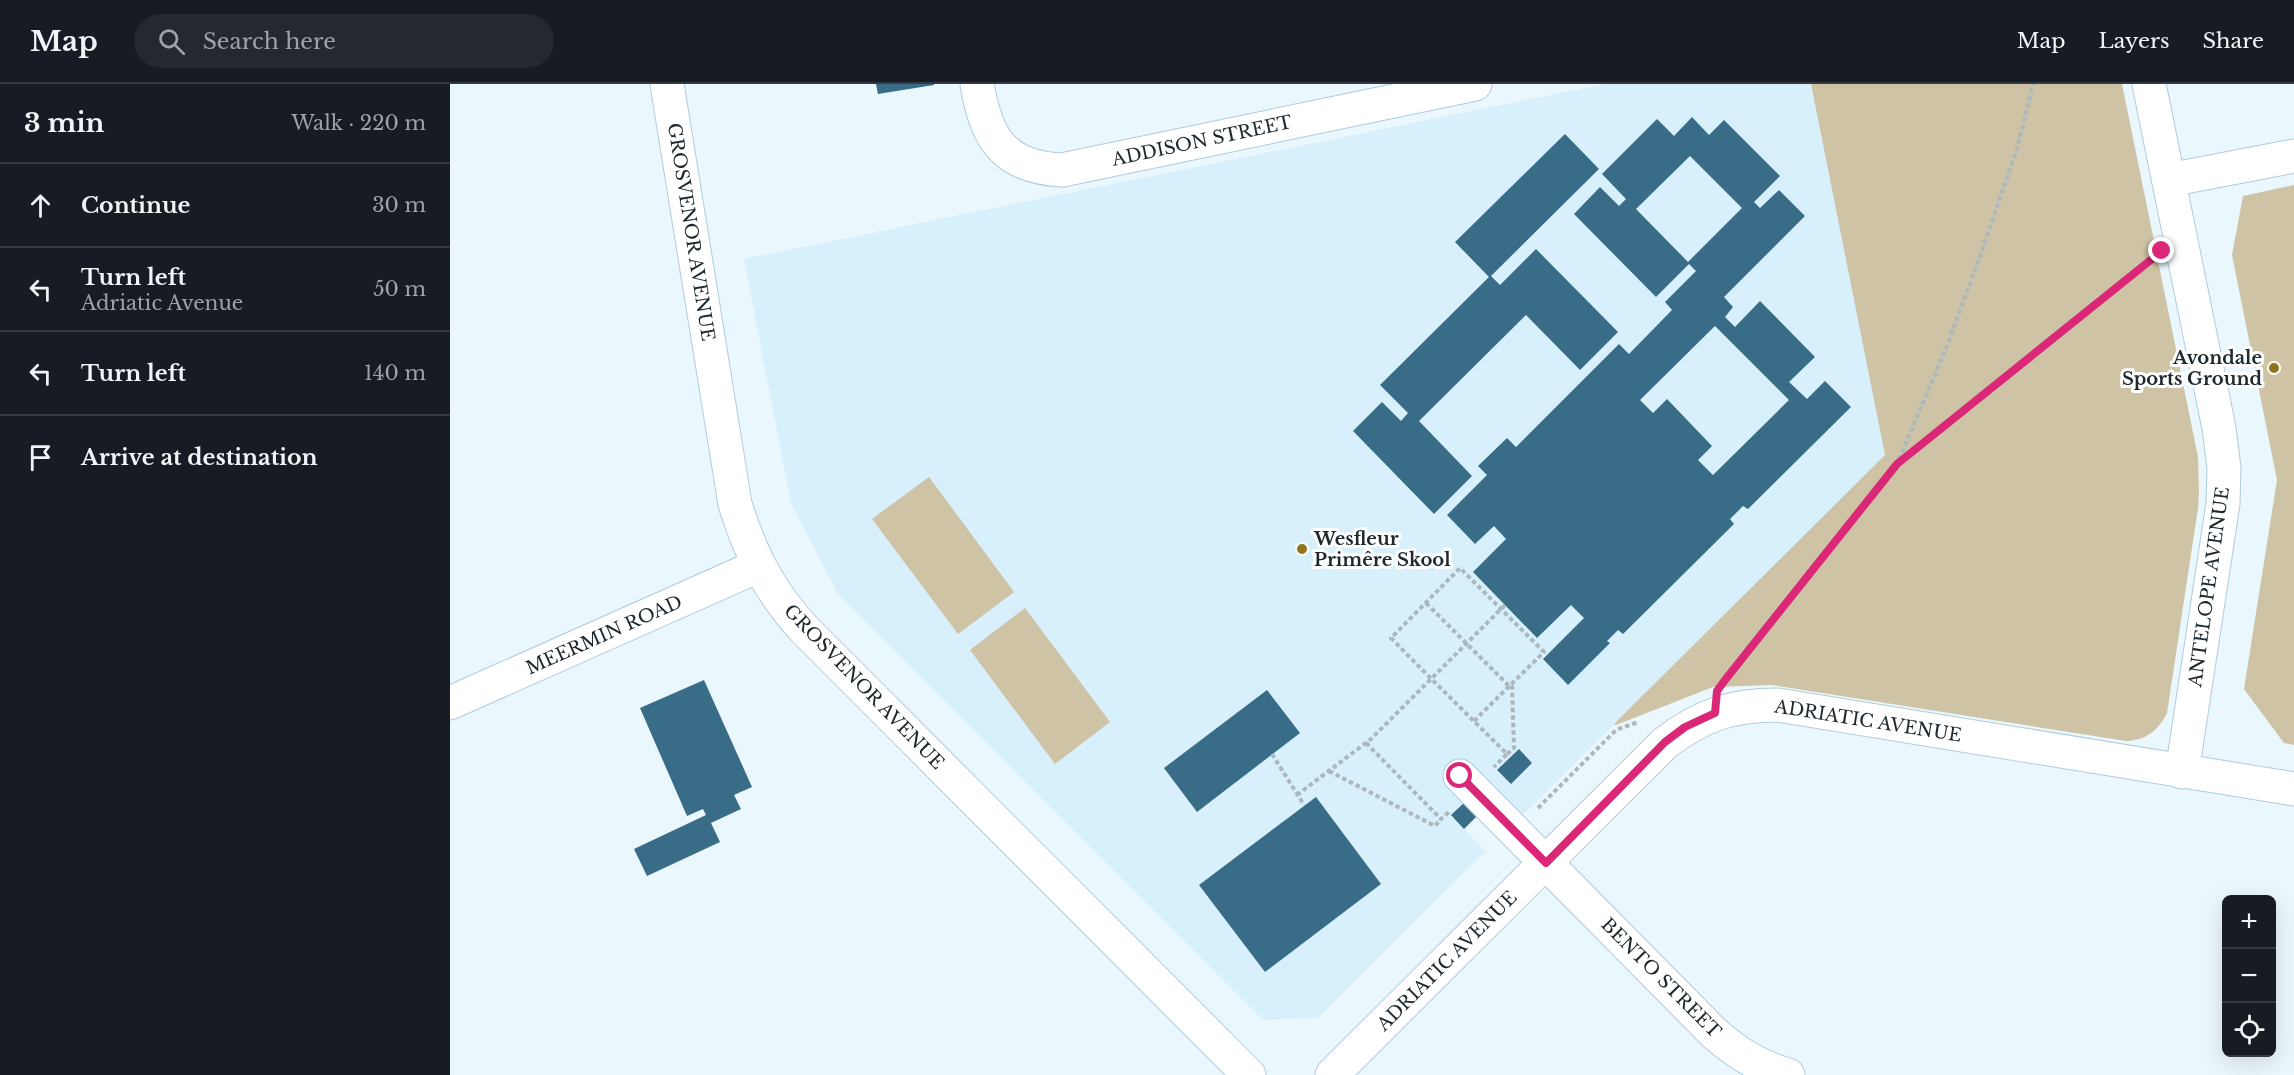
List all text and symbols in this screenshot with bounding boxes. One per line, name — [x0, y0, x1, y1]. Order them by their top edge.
search box — [134, 14, 554, 68]
text: Map — [30, 24, 98, 59]
icon: search — [155, 25, 188, 58]
text: Search here — [203, 28, 336, 55]
text: Map — [2017, 28, 2066, 54]
text: Layers — [2099, 28, 2170, 54]
text: Share — [2203, 28, 2264, 54]
text: 3 min — [24, 107, 105, 139]
text: Walk · 220 m — [291, 111, 426, 135]
street label: ADDISON STREET — [1109, 111, 1294, 171]
street label: GROSVENOR AVENUE — [663, 121, 719, 343]
icon: ahead — [24, 189, 57, 222]
text: Continue — [81, 192, 190, 219]
text: 30 m — [372, 193, 426, 217]
route end — [2148, 237, 2174, 263]
text: Turn left — [81, 264, 186, 291]
icon: left — [24, 273, 57, 306]
text: 50 m — [373, 277, 426, 301]
text: Adriatic Avenue — [81, 291, 243, 315]
place label: Avondale Sports Ground — [2122, 347, 2262, 390]
icon: left — [24, 357, 57, 390]
text: Turn left — [81, 360, 186, 387]
text: 140 m — [364, 361, 426, 385]
marker: Avondale Sports Ground — [2267, 361, 2281, 375]
icon: arrive — [24, 441, 57, 474]
text: Arrive at destination — [81, 444, 318, 471]
street label: ANTELOPE AVENUE — [2184, 486, 2234, 689]
place label: Wesfleur Primêre Skool — [1313, 528, 1451, 571]
marker: Wesfleur Primêre Skool — [1295, 542, 1309, 556]
street label: MEERMIN ROAD — [523, 591, 685, 679]
street label: GROSVENOR AVENUE — [779, 600, 949, 774]
street label: ADRIATIC AVENUE — [1772, 695, 1963, 747]
route start — [1446, 762, 1472, 788]
street label: ADRIATIC AVENUE — [1372, 886, 1522, 1036]
map controls — [2222, 895, 2276, 1057]
button: + — [2222, 895, 2276, 949]
street label: BENTO STREET — [1597, 914, 1726, 1043]
button: − — [2222, 949, 2276, 1003]
button: locate — [2222, 1003, 2276, 1057]

